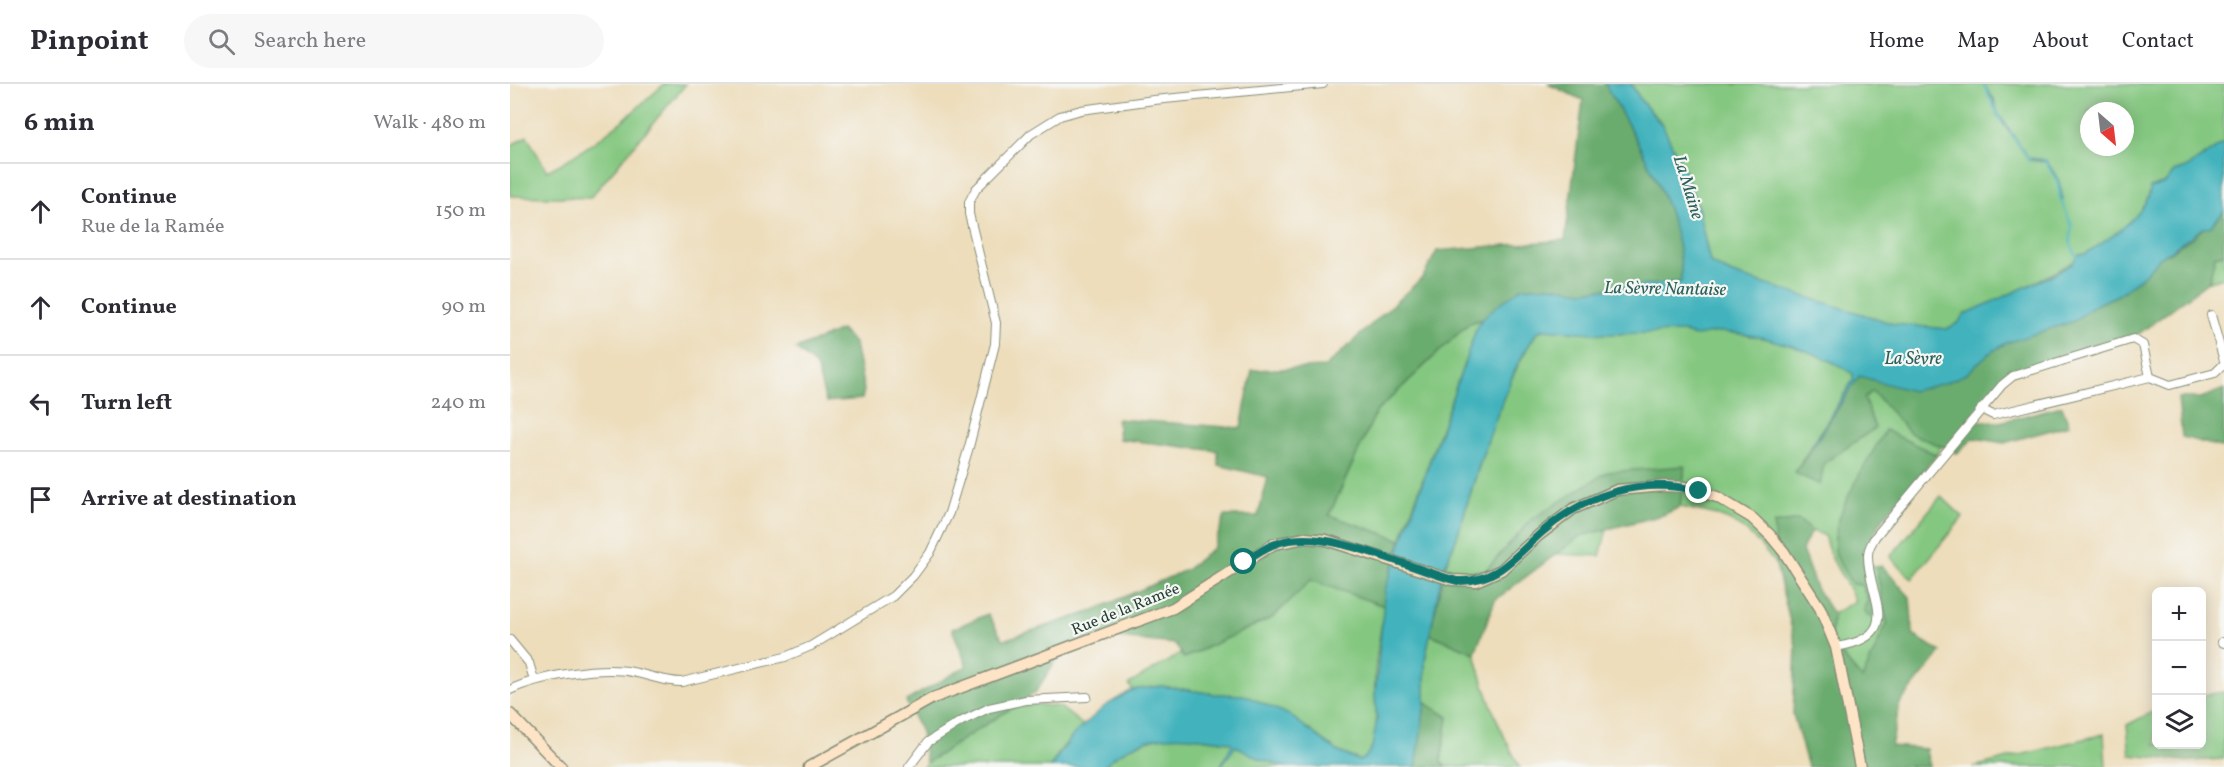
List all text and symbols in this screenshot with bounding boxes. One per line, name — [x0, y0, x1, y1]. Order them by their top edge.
search box — [184, 14, 604, 68]
text: Pinpoint — [30, 22, 148, 61]
icon: search — [205, 25, 238, 58]
text: Search here — [253, 26, 366, 57]
text: Home — [1869, 27, 1924, 56]
text: Map — [1957, 27, 1999, 56]
text: About — [2032, 27, 2089, 56]
text: Contact — [2122, 27, 2194, 56]
north arrow — [2080, 102, 2134, 156]
text: 6 min — [24, 105, 95, 141]
text: Walk · 480 m — [373, 109, 486, 137]
water label: La Maine — [1666, 152, 1709, 223]
text: Continue — [81, 182, 177, 213]
icon: ahead — [24, 195, 57, 228]
text: 150 m — [435, 197, 486, 225]
text: Rue de la Ramée — [81, 213, 224, 241]
water label: La Sèvre Nantaise — [1604, 276, 1727, 303]
icon: ahead — [24, 291, 57, 324]
text: Continue — [81, 292, 177, 323]
text: 90 m — [442, 293, 486, 321]
water label: La Sèvre — [1884, 347, 1942, 372]
icon: left — [24, 387, 57, 420]
text: Turn left — [81, 388, 172, 419]
text: 240 m — [431, 389, 486, 417]
route end — [1685, 477, 1711, 503]
icon: arrive — [24, 483, 57, 516]
text: Arrive at destination — [81, 484, 297, 515]
route start — [1230, 548, 1256, 574]
street label: Rue de la Ramée — [1068, 578, 1183, 642]
map controls — [2152, 587, 2206, 749]
button: + — [2152, 587, 2206, 641]
button: − — [2152, 641, 2206, 695]
button: layers — [2152, 695, 2206, 749]

